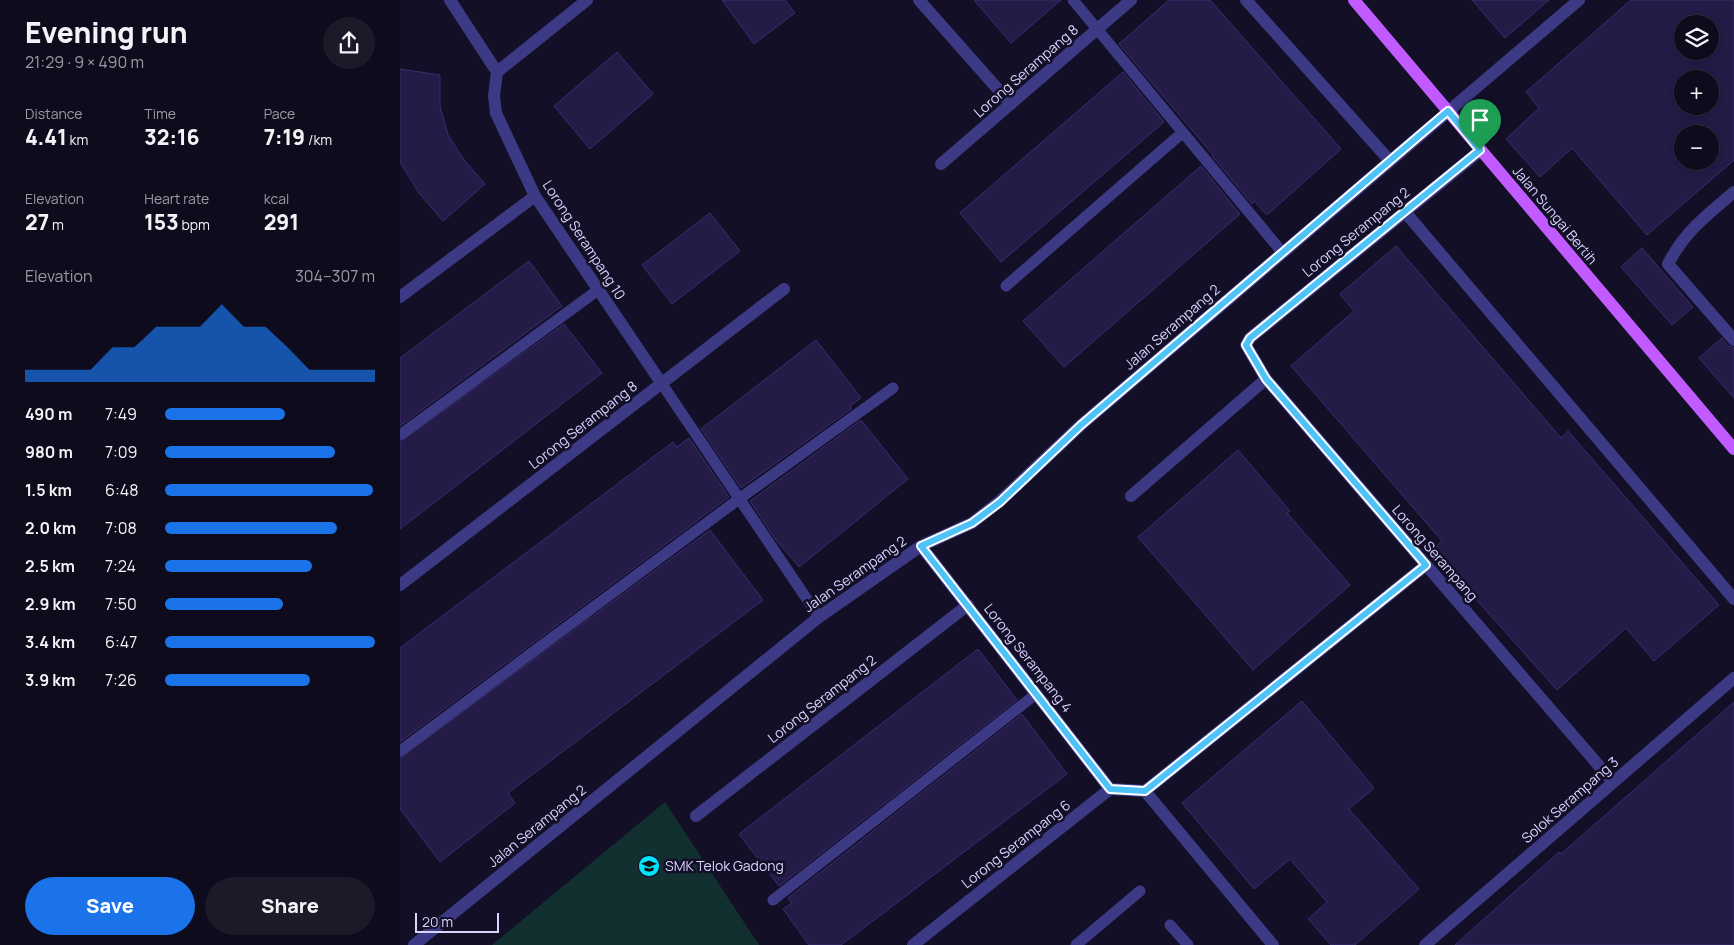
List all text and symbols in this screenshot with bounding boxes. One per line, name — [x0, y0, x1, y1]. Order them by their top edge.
text: Evening run — [25, 13, 188, 51]
map controls — [1674, 15, 1719, 170]
button: layers — [1674, 15, 1719, 60]
button: share — [323, 17, 375, 69]
street label: Lorong Serampang 8 — [969, 20, 1082, 121]
text: 21:29 · 9 × 490 m — [25, 51, 144, 73]
button: + — [1674, 70, 1719, 115]
pin — [1459, 99, 1501, 150]
text: Distance — [25, 104, 82, 123]
text: Time — [144, 104, 176, 123]
text: Pace — [264, 104, 295, 123]
icon: arrive — [1466, 106, 1494, 134]
text: 4.41 — [25, 123, 67, 151]
text: 32:16 — [144, 123, 200, 151]
text: 7:19 — [264, 123, 305, 151]
button: − — [1674, 125, 1719, 170]
text: km — [67, 130, 88, 149]
text: /km — [305, 130, 332, 149]
street label: Jalan Sungai Bertih — [1509, 162, 1602, 268]
street label: Lorong Serampang 10 — [539, 176, 630, 303]
street label: Lorong Serampang 2 — [1298, 182, 1413, 281]
text: Elevation — [25, 189, 84, 208]
text: Heart rate — [144, 189, 209, 208]
text: kcal — [264, 189, 289, 208]
text: 27 — [25, 208, 49, 236]
text: 153 — [144, 208, 179, 236]
text: 291 — [264, 208, 299, 236]
text: m — [49, 215, 64, 234]
text: bpm — [179, 215, 210, 234]
text: Elevation — [25, 265, 93, 287]
text: 304–307 m — [295, 265, 375, 287]
street label: Jalan Serampang 2 — [1120, 280, 1224, 374]
street label: Lorong Serampang 8 — [524, 376, 641, 473]
text: 490 m — [25, 403, 72, 425]
text: 7:49 — [105, 403, 137, 425]
text: 980 m — [25, 441, 73, 463]
text: 7:09 — [105, 441, 138, 463]
text: 1.5 km — [25, 479, 72, 501]
text: 6:48 — [105, 479, 138, 501]
street label: Lorong Serampang — [1388, 500, 1483, 605]
text: 2.0 km — [25, 517, 76, 539]
text: 7:08 — [105, 517, 137, 539]
street label: Jalan Serampang 2 — [800, 531, 910, 616]
text: 2.5 km — [25, 555, 75, 577]
text: 7:24 — [105, 555, 136, 577]
text: 2.9 km — [25, 593, 76, 615]
text: 7:50 — [105, 593, 137, 615]
street label: Lorong Serampang 4 — [980, 599, 1077, 716]
text: 3.4 km — [25, 631, 75, 653]
text: 6:47 — [105, 631, 137, 653]
street label: Lorong Serampang 2 — [764, 650, 880, 747]
text: 3.9 km — [25, 669, 75, 691]
text: 7:26 — [105, 669, 137, 691]
street label: Solok Serampang 3 — [1517, 752, 1622, 847]
street label: Jalan Serampang 2 — [484, 780, 590, 871]
street label: Lorong Serampang 6 — [957, 795, 1074, 892]
school or university icon: SMK Telok Gadong — [637, 854, 661, 878]
place label: SMK Telok Gadong — [665, 856, 784, 875]
button: Save — [25, 877, 195, 935]
button: Share — [205, 877, 375, 935]
scale bar — [415, 910, 499, 933]
text: 20 m — [422, 912, 453, 931]

